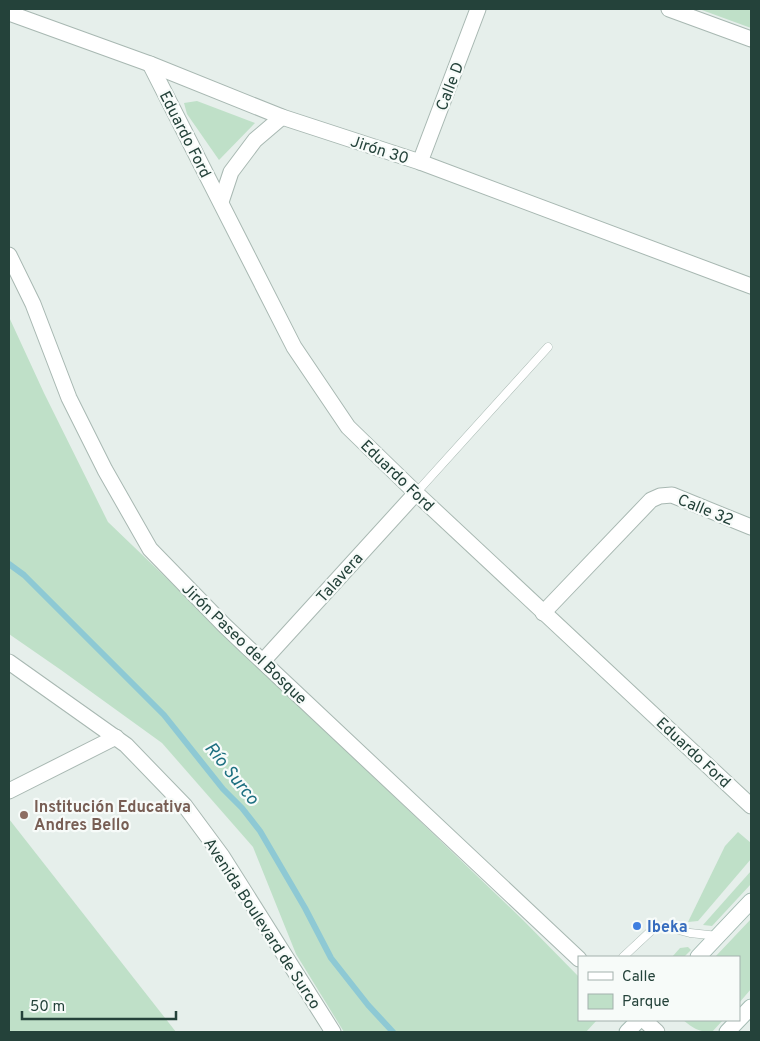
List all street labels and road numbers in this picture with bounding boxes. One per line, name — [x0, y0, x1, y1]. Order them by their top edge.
street label: Calle D — [432, 60, 469, 114]
street label: Eduardo Ford — [154, 88, 215, 182]
street label: Jirón 30 — [348, 132, 411, 170]
street label: Eduardo Ford — [356, 436, 438, 517]
street label: Calle 32 — [674, 491, 736, 531]
street label: Talavera — [313, 549, 368, 608]
street label: Jirón Paseo del Bosque — [177, 579, 310, 709]
street label: Eduardo Ford — [651, 714, 734, 793]
street label: Avenida Boulevard de Surco — [198, 835, 324, 1014]

